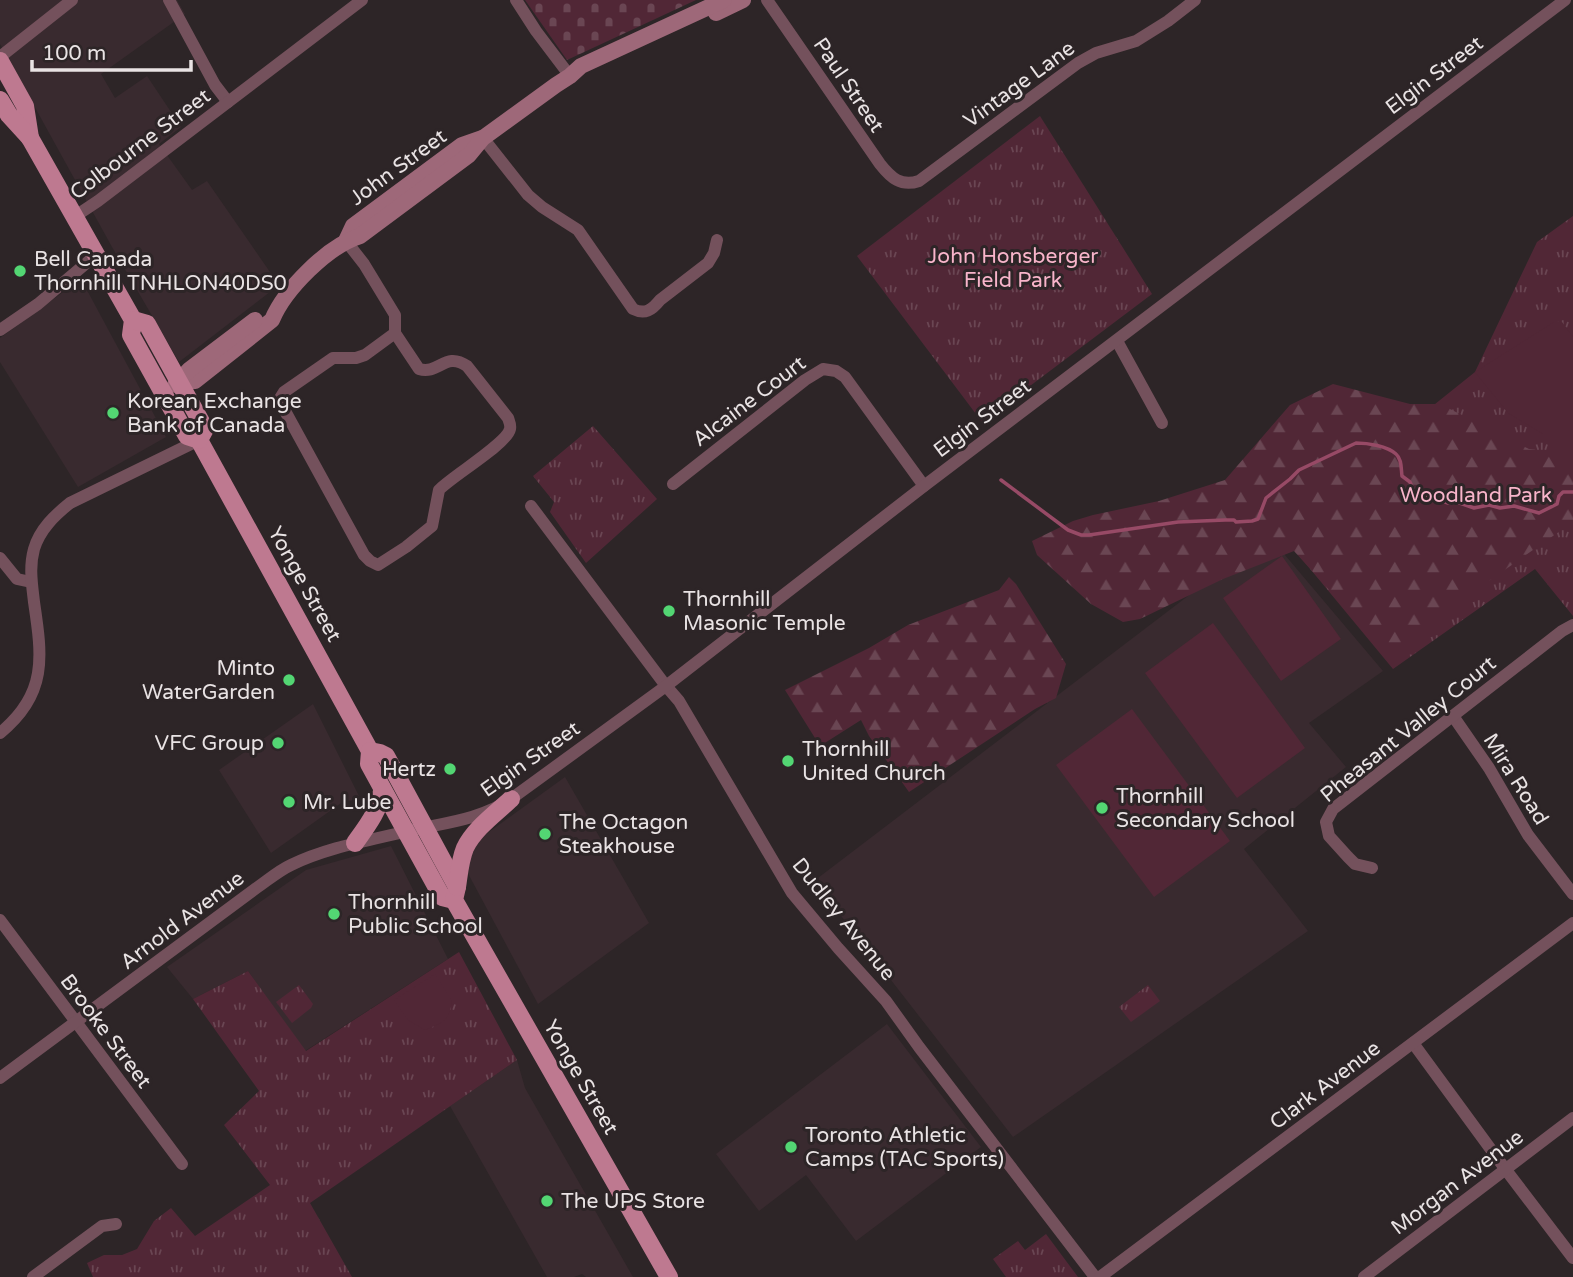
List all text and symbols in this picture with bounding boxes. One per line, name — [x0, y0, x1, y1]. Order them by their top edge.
scale bar — [32, 28, 191, 72]
street label: Elgin Street — [1381, 31, 1488, 120]
street label: Paul Street — [808, 33, 889, 137]
street label: Vintage Lane — [959, 36, 1080, 133]
text: 100 m — [42, 41, 106, 66]
street label: Colbourne Street — [65, 83, 215, 205]
street label: John Street — [345, 124, 452, 211]
park label: John Honsberger Field Park — [928, 244, 1098, 293]
place label: Bell Canada Thornhill TNHLON40DS0 — [34, 247, 287, 296]
marker: Bell Canada Thornhill TNHLON40DS0 — [12, 263, 28, 279]
street label: Alcaine Court — [688, 351, 811, 452]
street label: Elgin Street — [929, 374, 1036, 463]
place label: Korean Exchange Bank of Canada — [127, 389, 302, 438]
marker: Korean Exchange Bank of Canada — [105, 405, 121, 421]
park label: Woodland Park — [1400, 483, 1552, 508]
street label: Yonge Street — [263, 522, 347, 646]
place label: Thornhill Masonic Temple — [683, 587, 846, 636]
marker: Thornhill Masonic Temple — [661, 603, 677, 619]
street label: Pheasant Valley Court — [1316, 651, 1501, 808]
place label: Minto WaterGarden — [142, 656, 275, 705]
marker: Minto WaterGarden — [281, 672, 297, 688]
street label: Elgin Street — [476, 716, 585, 803]
street label: Mira Road — [1478, 729, 1554, 830]
place label: VFC Group — [155, 731, 264, 756]
marker: VFC Group — [270, 735, 286, 751]
place label: Thornhill United Church — [802, 737, 946, 786]
marker: Thornhill United Church — [780, 753, 796, 769]
place label: Hertz — [382, 757, 436, 782]
marker: Hertz — [442, 761, 458, 777]
place label: Thornhill Secondary School — [1116, 784, 1295, 833]
place label: Mr. Lube — [303, 790, 392, 815]
marker: Mr. Lube — [281, 794, 297, 810]
marker: Thornhill Secondary School — [1094, 800, 1110, 816]
place label: The Octagon Steakhouse — [559, 810, 688, 859]
marker: The Octagon Steakhouse — [537, 826, 553, 842]
street label: Dudley Avenue — [787, 853, 901, 986]
street label: Arnold Avenue — [116, 866, 249, 975]
place label: Thornhill Public School — [348, 890, 483, 939]
marker: Thornhill Public School — [326, 906, 342, 922]
street label: Brooke Street — [55, 969, 157, 1093]
street label: Yonge Street — [538, 1016, 623, 1139]
street label: Clark Avenue — [1265, 1036, 1386, 1135]
place label: Toronto Athletic Camps (TAC Sports) — [805, 1123, 1004, 1172]
street label: Morgan Avenue — [1386, 1125, 1528, 1240]
marker: Toronto Athletic Camps (TAC Sports) — [783, 1139, 799, 1155]
place label: The UPS Store — [561, 1189, 705, 1214]
marker: The UPS Store — [539, 1193, 555, 1209]

